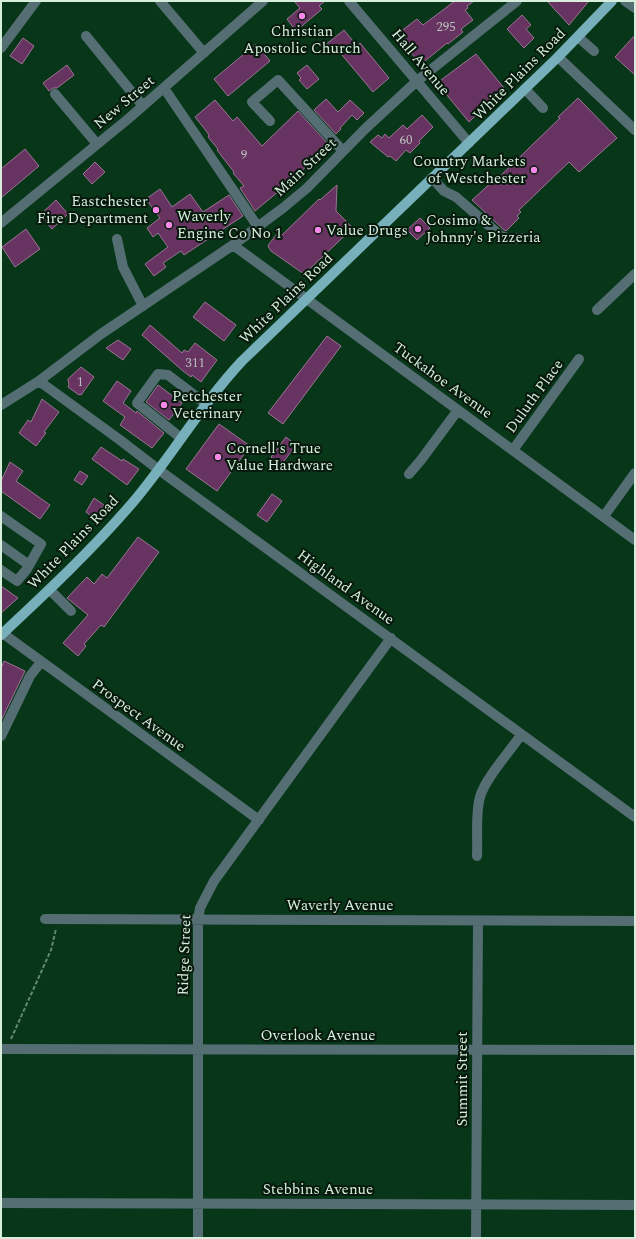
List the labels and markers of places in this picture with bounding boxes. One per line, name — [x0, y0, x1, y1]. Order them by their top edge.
marker: Christian Apostolic Church — [297, 11, 307, 21]
place label: Christian Apostolic Church — [243, 20, 361, 60]
place label: Country Markets of Westchester — [413, 150, 526, 190]
marker: Country Markets of Westchester — [529, 165, 539, 175]
place label: Eastchester Fire Department — [37, 190, 148, 230]
marker: Eastchester Fire Department — [151, 205, 161, 215]
place label: Waverly Engine Co No 1 — [177, 205, 282, 245]
place label: Cosimo & Johnny's Pizzeria — [426, 209, 541, 249]
place label: Value Drugs — [326, 219, 408, 242]
marker: Waverly Engine Co No 1 — [164, 220, 174, 230]
marker: Cosimo & Johnny's Pizzeria — [413, 224, 423, 234]
marker: Value Drugs — [313, 225, 323, 235]
place label: Petchester Veterinary — [172, 385, 243, 425]
marker: Petchester Veterinary — [159, 400, 169, 410]
place label: Cornell's True Value Hardware — [226, 437, 333, 477]
marker: Cornell's True Value Hardware — [213, 452, 223, 462]

